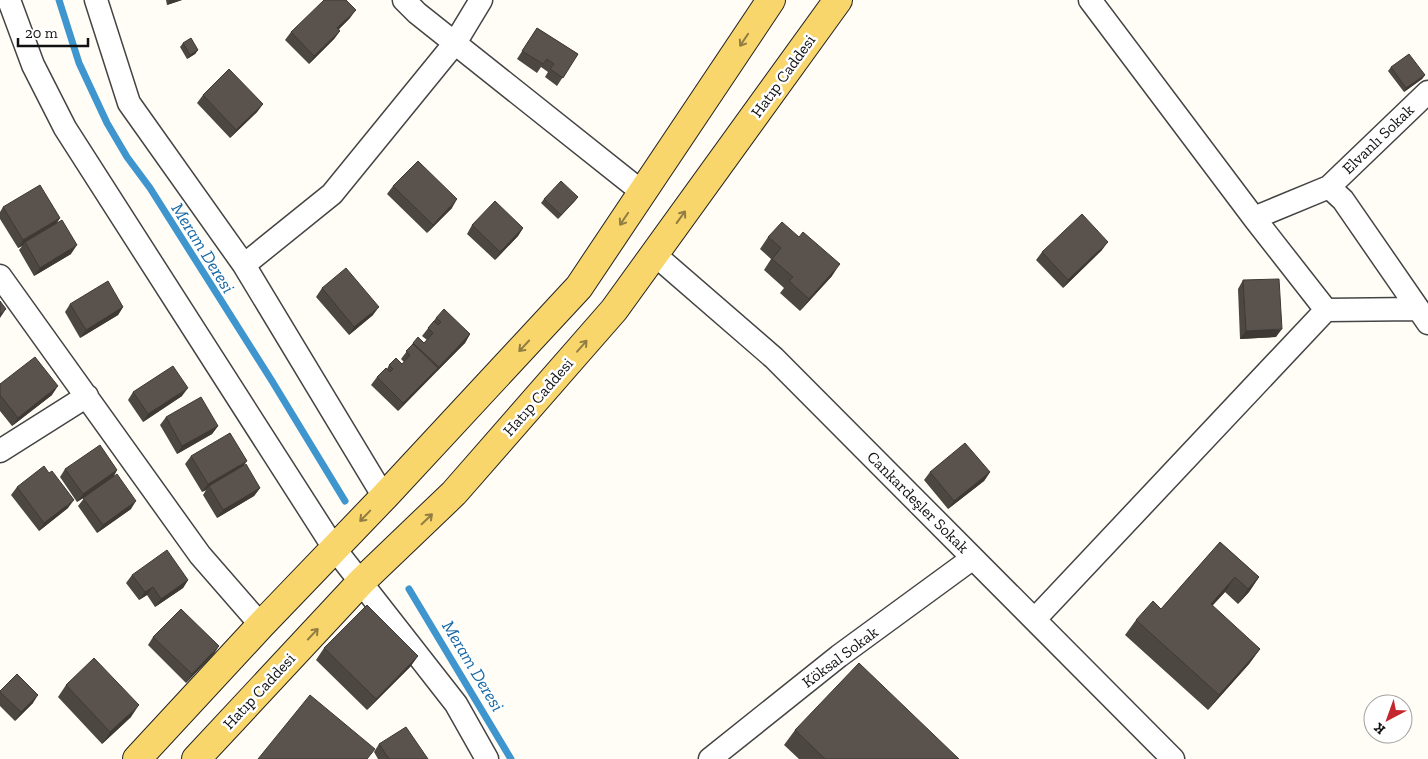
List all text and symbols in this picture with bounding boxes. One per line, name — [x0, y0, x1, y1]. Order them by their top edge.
scale bar — [18, 15, 88, 47]
text: 20 m — [25, 24, 58, 42]
street label: Hatıp Caddesi — [747, 31, 820, 121]
one-way arrow — [739, 33, 749, 47]
street label: Elvanlı Sokak — [1338, 100, 1418, 178]
water label: Meram Deresi — [167, 199, 239, 297]
one-way arrow — [676, 210, 686, 224]
one-way arrow — [619, 212, 630, 226]
one-way arrow — [577, 339, 588, 352]
one-way arrow — [518, 340, 530, 352]
street label: Hatıp Caddesi — [499, 354, 577, 440]
street label: Cankardeşler Sokak — [863, 447, 973, 557]
one-way arrow — [359, 510, 371, 522]
one-way arrow — [421, 513, 434, 525]
water label: Meram Deresi — [437, 616, 509, 716]
street label: Köksal Sokak — [798, 622, 882, 692]
one-way arrow — [307, 628, 319, 640]
street label: Hatıp Caddesi — [219, 649, 299, 733]
north arrow — [1363, 694, 1413, 744]
text: K — [1370, 719, 1389, 738]

